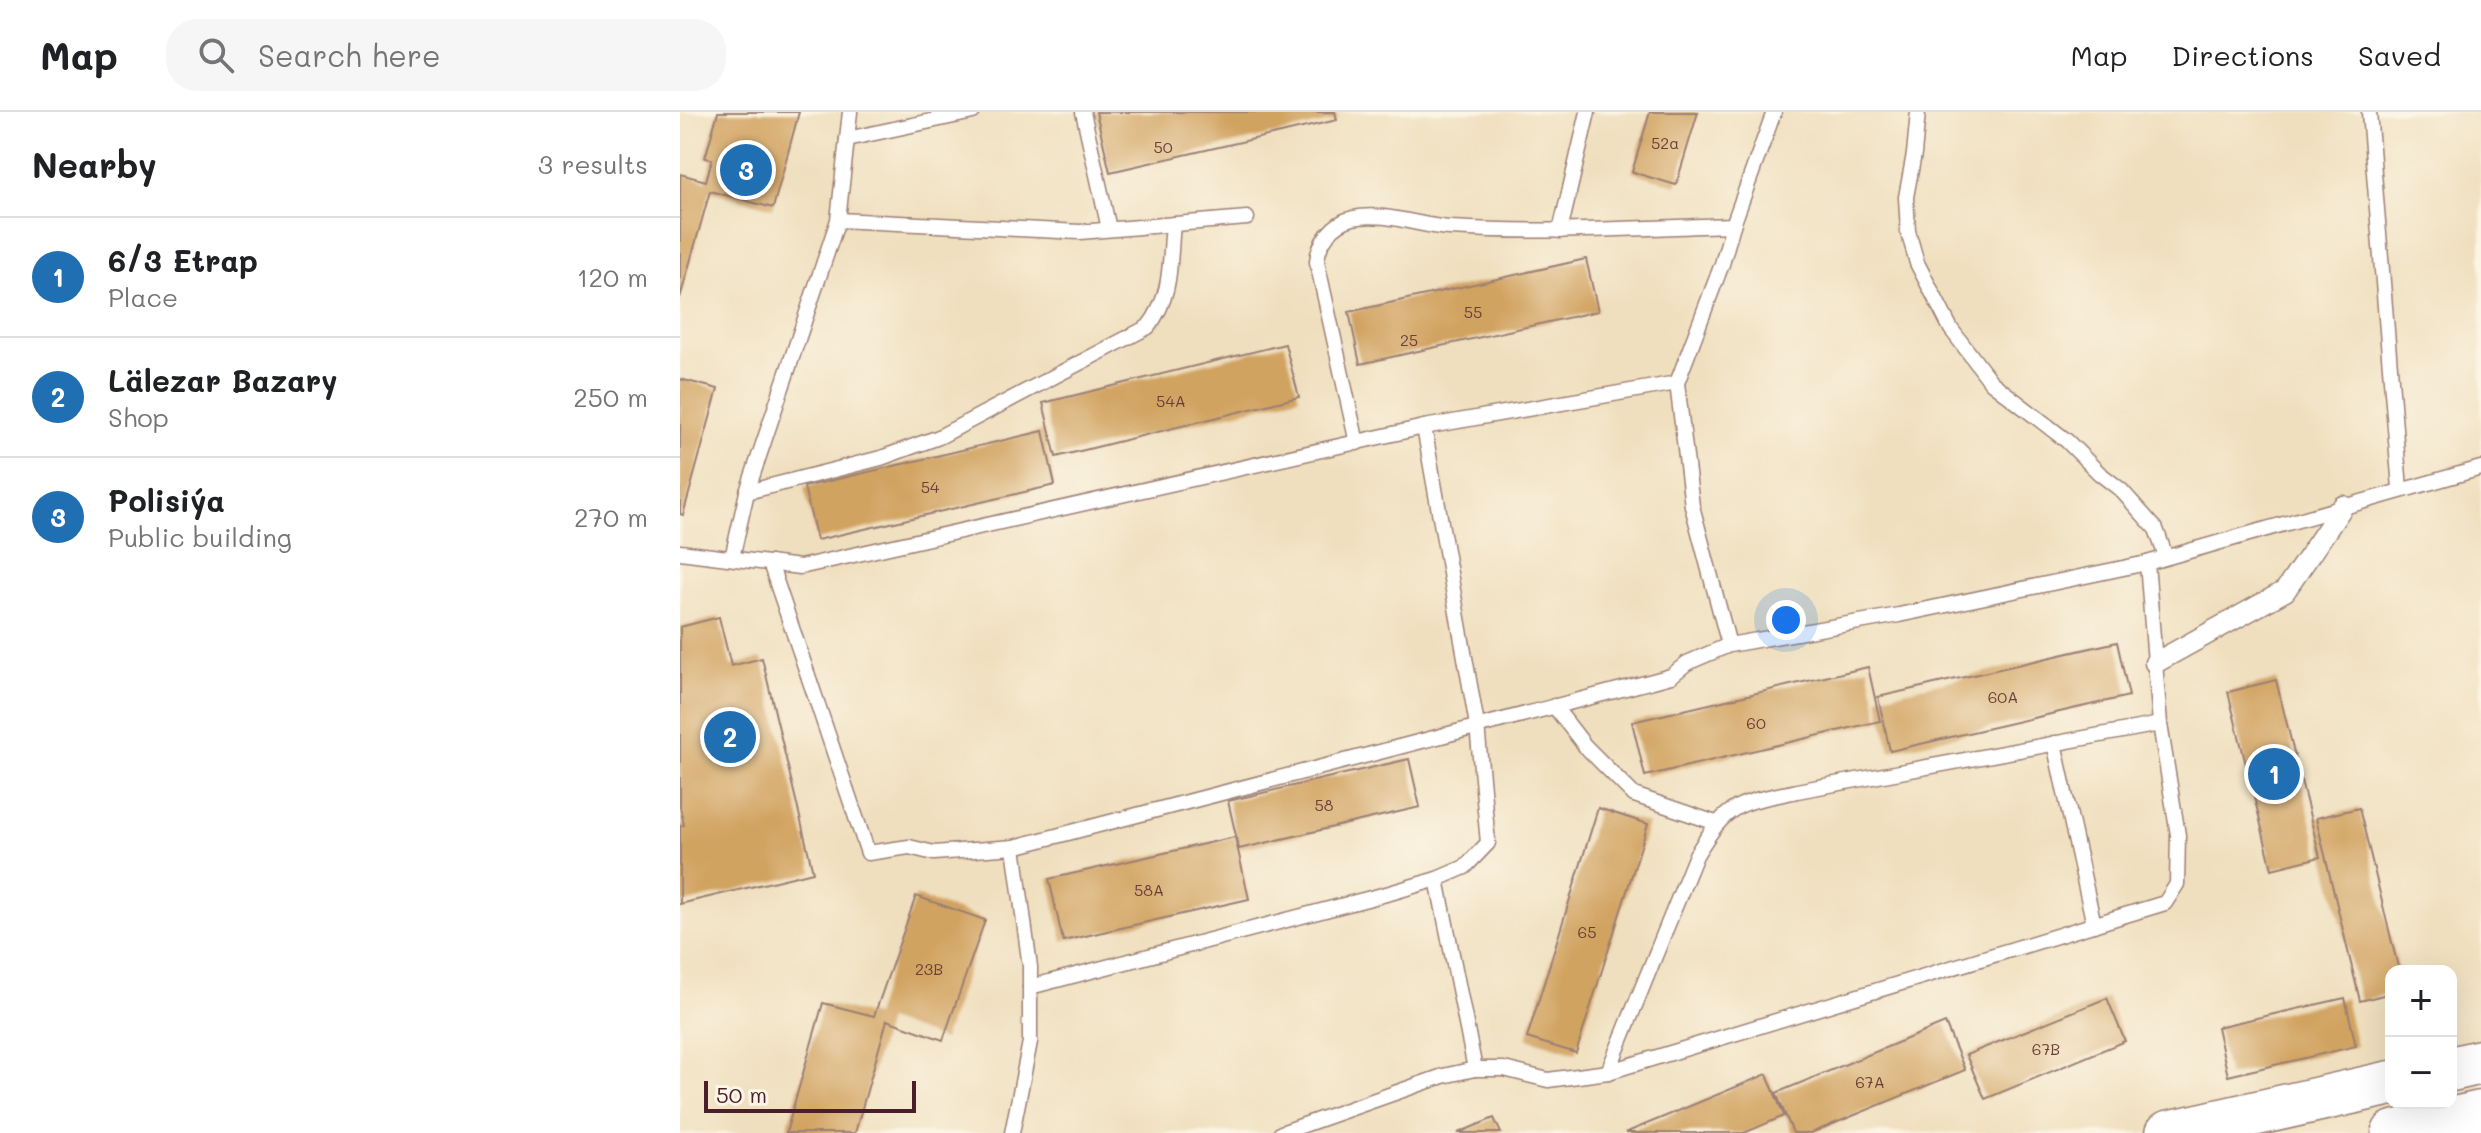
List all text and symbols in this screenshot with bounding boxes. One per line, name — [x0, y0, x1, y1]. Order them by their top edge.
search box — [166, 19, 726, 91]
text: Map — [40, 30, 118, 80]
icon: search — [194, 33, 238, 77]
text: Search here — [258, 35, 441, 75]
text: Map — [2071, 37, 2128, 73]
text: Directions — [2172, 37, 2314, 73]
text: Saved — [2358, 37, 2441, 73]
house number: 52a — [1651, 132, 1679, 153]
house number: 50 — [1153, 136, 1173, 157]
pin: 3 — [720, 140, 772, 200]
text: Nearby — [32, 142, 157, 187]
text: 3 results — [538, 147, 648, 181]
text: 6/3 Etrap — [108, 240, 258, 280]
text: 1 — [52, 260, 64, 294]
text: 120 m — [577, 260, 648, 294]
text: Place — [108, 280, 178, 314]
house number: 55 — [1464, 301, 1482, 322]
house number: 25 — [1400, 329, 1418, 350]
text: Lälezar Bazary — [108, 360, 338, 400]
text: 2 — [51, 380, 65, 414]
text: 250 m — [573, 380, 648, 414]
house number: 54A — [1156, 390, 1186, 411]
text: Shop — [108, 400, 169, 434]
house number: 54 — [921, 476, 940, 497]
text: Polisiýa — [108, 480, 225, 520]
text: 3 — [50, 500, 66, 534]
text: 270 m — [574, 500, 648, 534]
text: Public building — [108, 520, 292, 554]
your location — [1766, 600, 1806, 640]
house number: 60A — [1988, 686, 2018, 707]
pin: 2 — [704, 707, 756, 767]
house number: 60 — [1746, 712, 1766, 733]
pin: 1 — [2248, 744, 2300, 804]
house number: 58 — [1314, 794, 1334, 815]
house number: 58A — [1134, 879, 1164, 900]
house number: 65 — [1578, 921, 1597, 942]
house number: 23B — [915, 958, 943, 979]
map controls — [2385, 965, 2457, 1109]
button: + — [2385, 965, 2457, 1037]
button: − — [2385, 1037, 2457, 1109]
house number: 67B — [2032, 1038, 2060, 1059]
house number: 67A — [1855, 1071, 1885, 1092]
scale bar — [704, 1077, 916, 1113]
text: 50 m — [716, 1080, 767, 1109]

